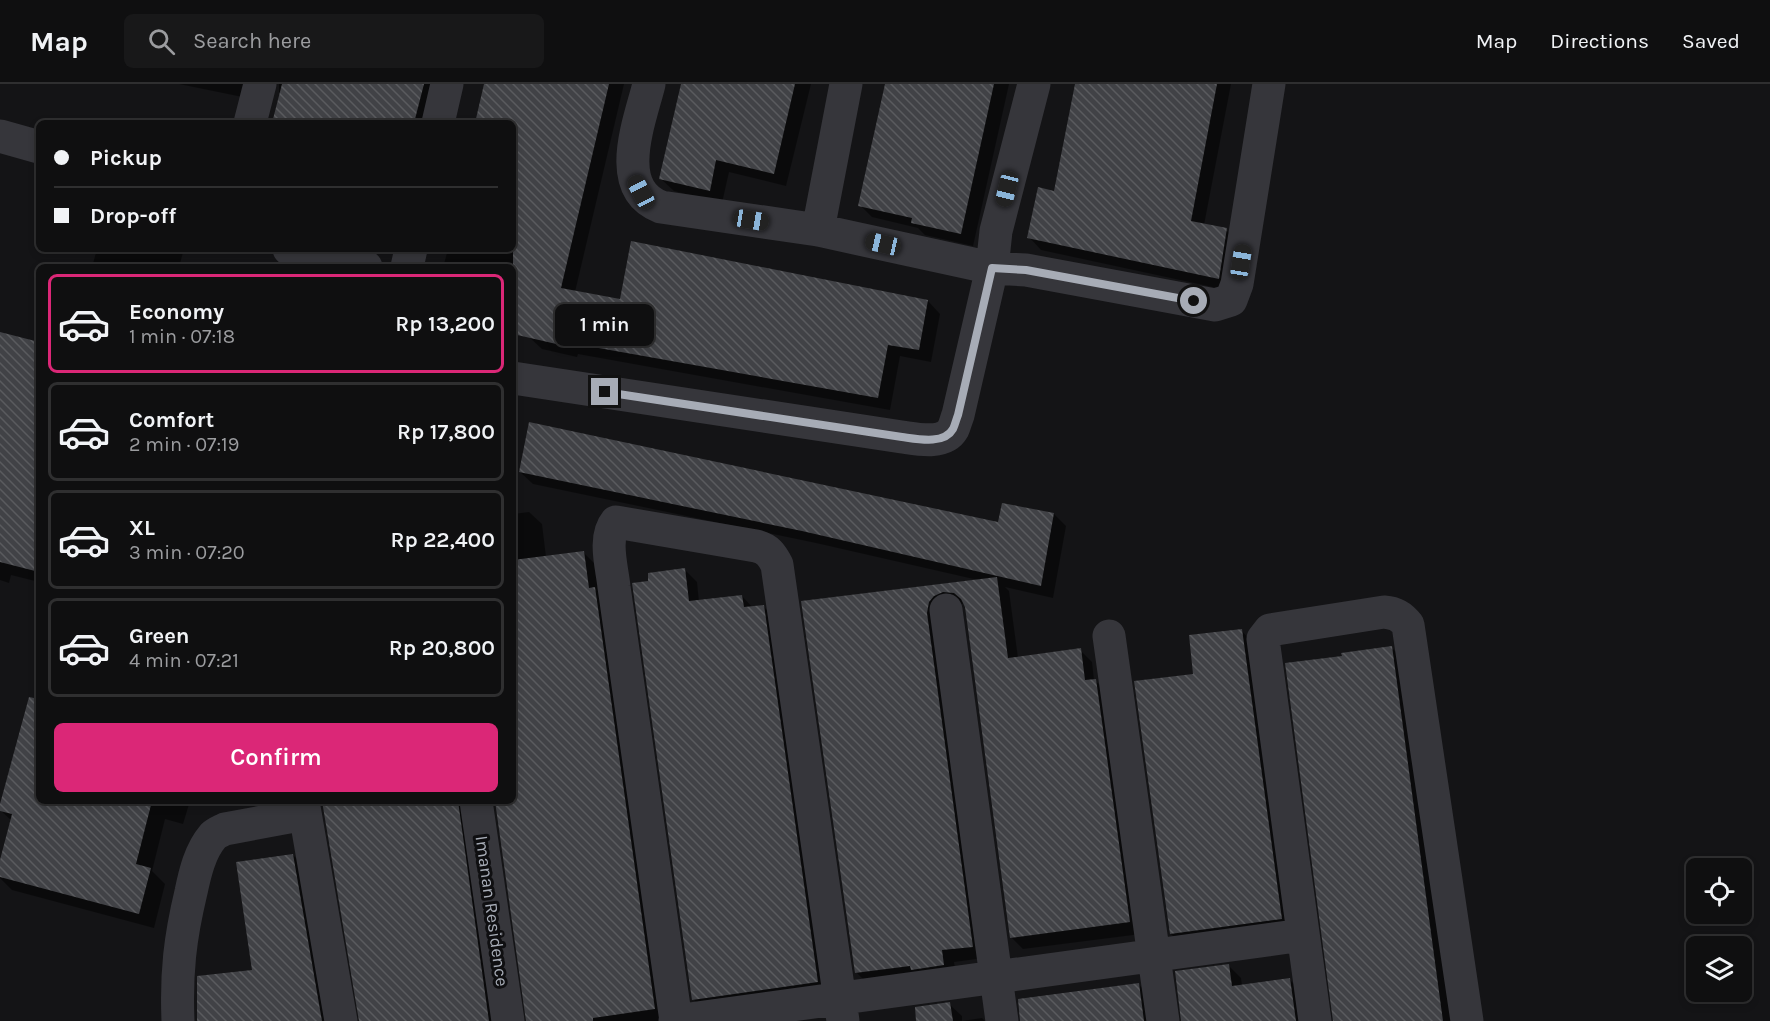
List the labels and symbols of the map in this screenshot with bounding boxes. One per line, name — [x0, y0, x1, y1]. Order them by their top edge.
car — [994, 169, 1020, 209]
car — [625, 172, 657, 212]
car — [732, 208, 770, 232]
car — [863, 231, 903, 257]
car — [1229, 243, 1253, 281]
route start — [1180, 287, 1207, 314]
callout: 1 min — [556, 305, 654, 347]
route end — [591, 378, 618, 405]
street label: Imanan Residence — [471, 834, 513, 988]

